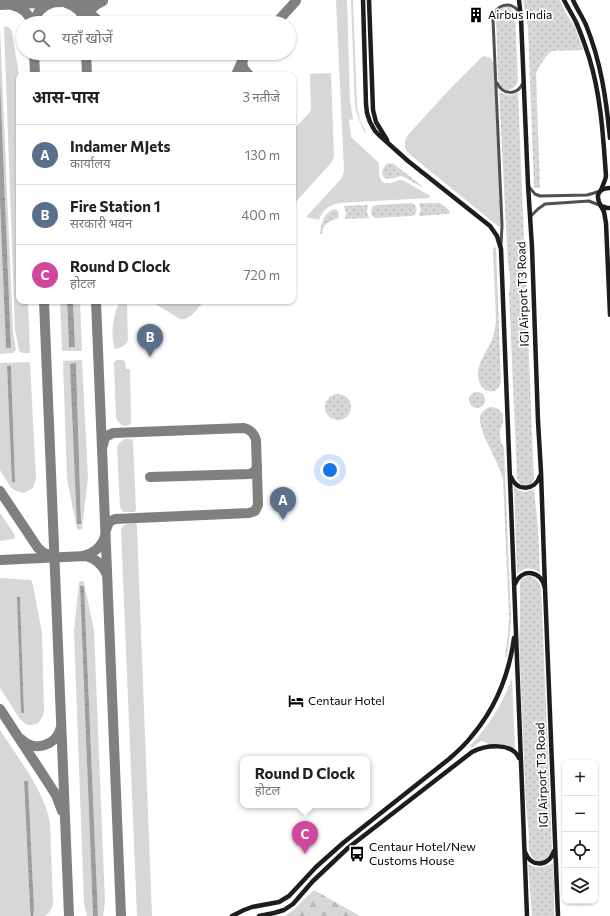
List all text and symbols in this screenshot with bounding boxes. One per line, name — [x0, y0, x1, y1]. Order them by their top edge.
building icon: Airbus India — [467, 6, 485, 24]
place label: Airbus India — [488, 7, 552, 21]
search box — [16, 16, 296, 60]
icon: search — [30, 27, 52, 49]
text: यहाँ खोजें — [62, 28, 113, 46]
text: आस-पास — [32, 86, 99, 107]
text: 3 नतीजे — [242, 89, 280, 105]
text: Indamer MJets — [70, 137, 171, 155]
text: A — [40, 147, 50, 163]
text: 130 m — [245, 147, 280, 163]
text: कार्यालय — [70, 155, 111, 171]
text: Fire Station 1 — [70, 197, 160, 215]
text: B — [41, 207, 49, 223]
text: 400 m — [241, 207, 280, 223]
text: सरकारी भवन — [70, 215, 132, 231]
street label: IGI Airport T3 Road — [513, 241, 531, 347]
text: Round D Clock — [70, 257, 171, 275]
text: C — [41, 267, 49, 283]
text: 720 m — [244, 267, 280, 283]
text: होटल — [70, 275, 96, 291]
pin: B — [137, 324, 163, 357]
your location — [320, 460, 340, 480]
pin: A — [270, 487, 296, 520]
hotel icon: Centaur Hotel — [287, 692, 305, 710]
place label: Centaur Hotel — [308, 693, 385, 707]
street label: IGI Airport T3 Road — [532, 722, 550, 828]
popup — [240, 756, 370, 808]
map controls — [562, 760, 598, 904]
button: + — [562, 760, 598, 796]
text: Round D Clock — [255, 764, 355, 782]
text: होटल — [255, 782, 280, 798]
button: − — [562, 796, 598, 832]
pin: C — [292, 821, 318, 854]
button: locate — [562, 832, 598, 868]
place label: Centaur Hotel/New Customs House — [369, 839, 476, 867]
bus stop icon: Centaur Hotel/New Customs House — [348, 845, 366, 863]
button: layers — [562, 868, 598, 904]

